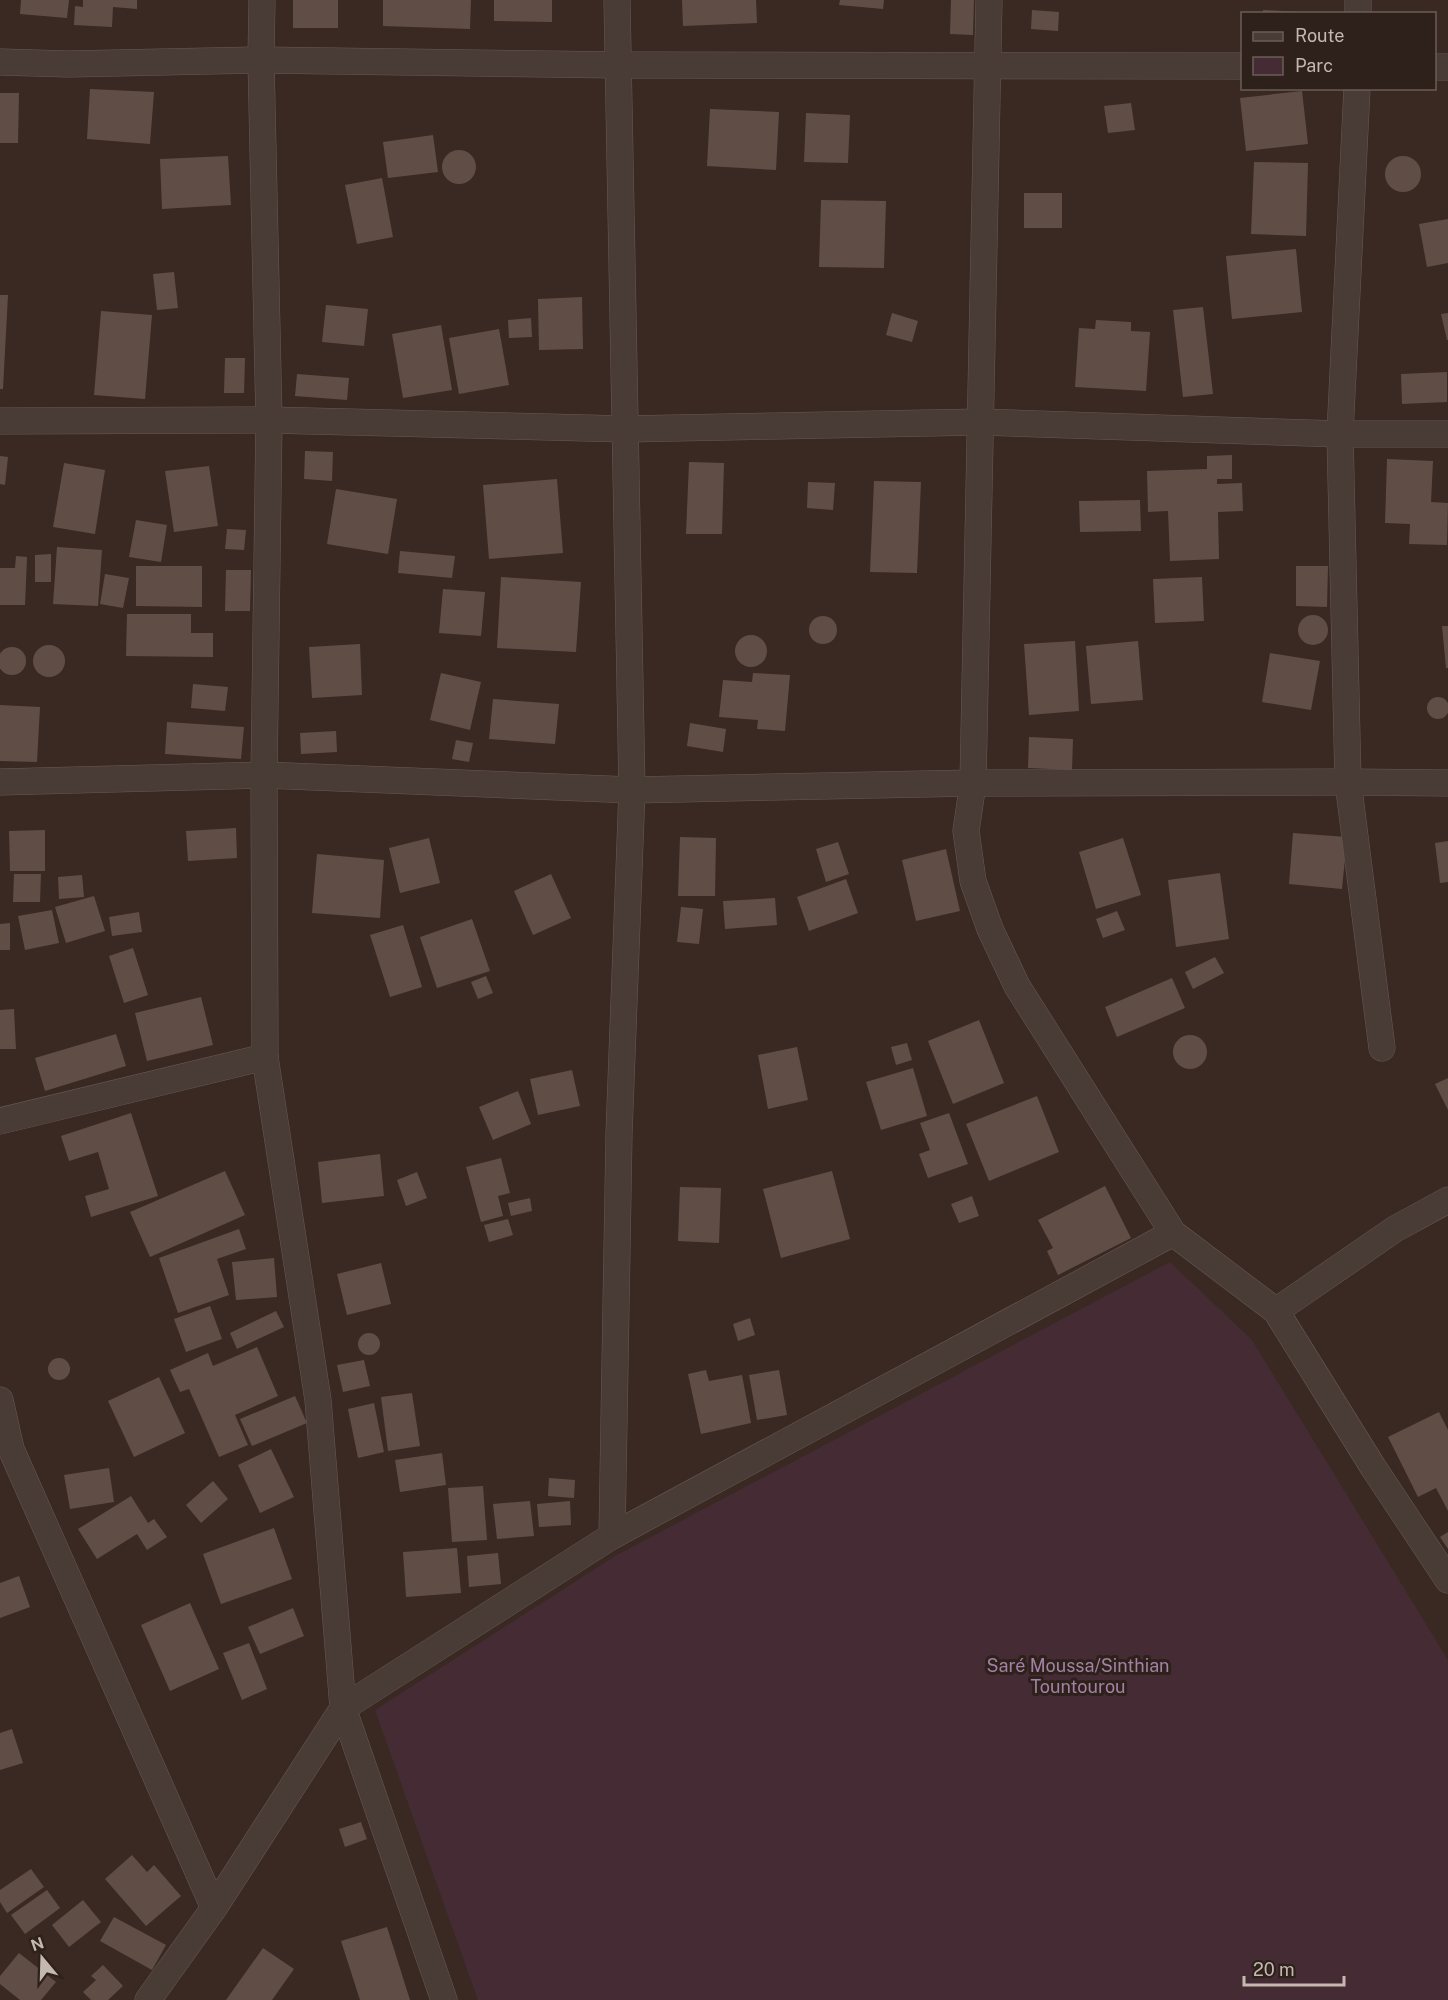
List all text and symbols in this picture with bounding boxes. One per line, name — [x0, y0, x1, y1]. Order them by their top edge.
legend — [1241, 12, 1436, 90]
text: Route — [1295, 25, 1344, 46]
text: Parc — [1295, 55, 1333, 76]
park label: Saré Moussa/Sinthian Tountourou — [987, 1655, 1170, 1697]
north arrow — [12, 1928, 72, 1988]
text: N — [28, 1933, 46, 1955]
scale bar — [1244, 1949, 1344, 1987]
text: 20 m — [1253, 1959, 1295, 1980]

